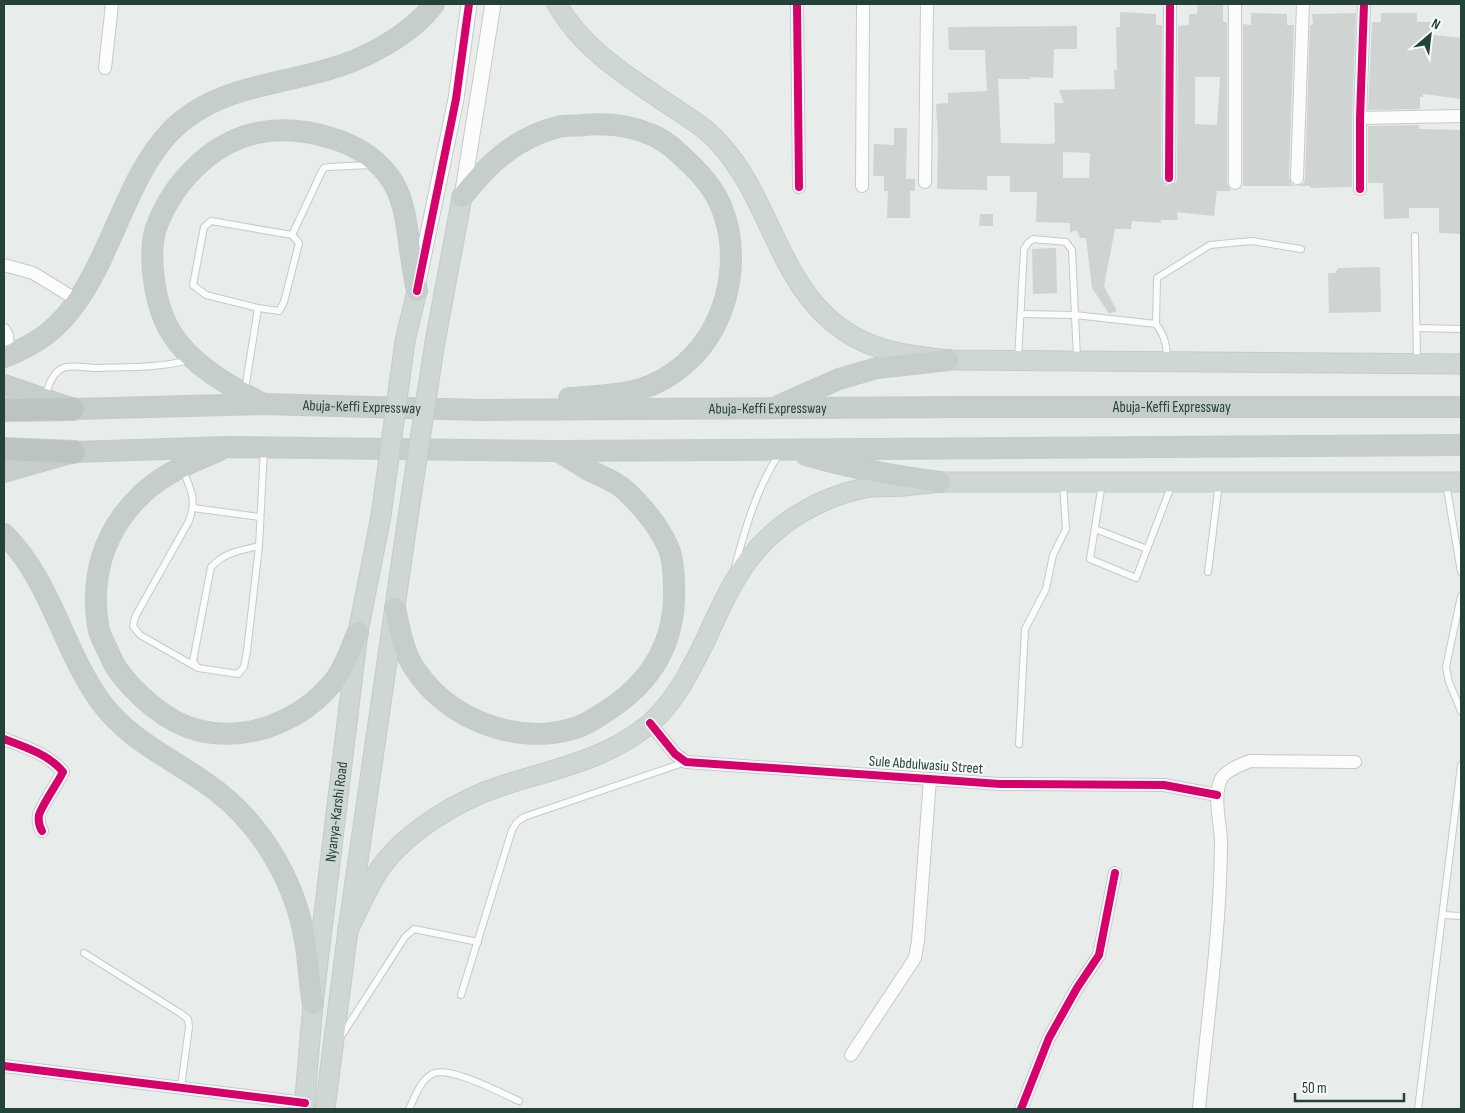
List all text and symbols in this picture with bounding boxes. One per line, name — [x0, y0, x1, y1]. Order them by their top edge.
north arrow — [1405, 10, 1455, 60]
text: N — [1429, 15, 1443, 33]
street label: Abuja-Keffi Expressway — [302, 396, 421, 418]
street label: Abuja-Keffi Expressway — [708, 398, 827, 418]
street label: Abuja-Keffi Expressway — [1112, 398, 1231, 417]
street label: Sule Abdulwasiu Street — [868, 752, 984, 779]
street label: Nyanya-Karshi Road — [321, 761, 352, 863]
scale bar — [1295, 1070, 1404, 1102]
text: 50 m — [1302, 1079, 1327, 1098]

